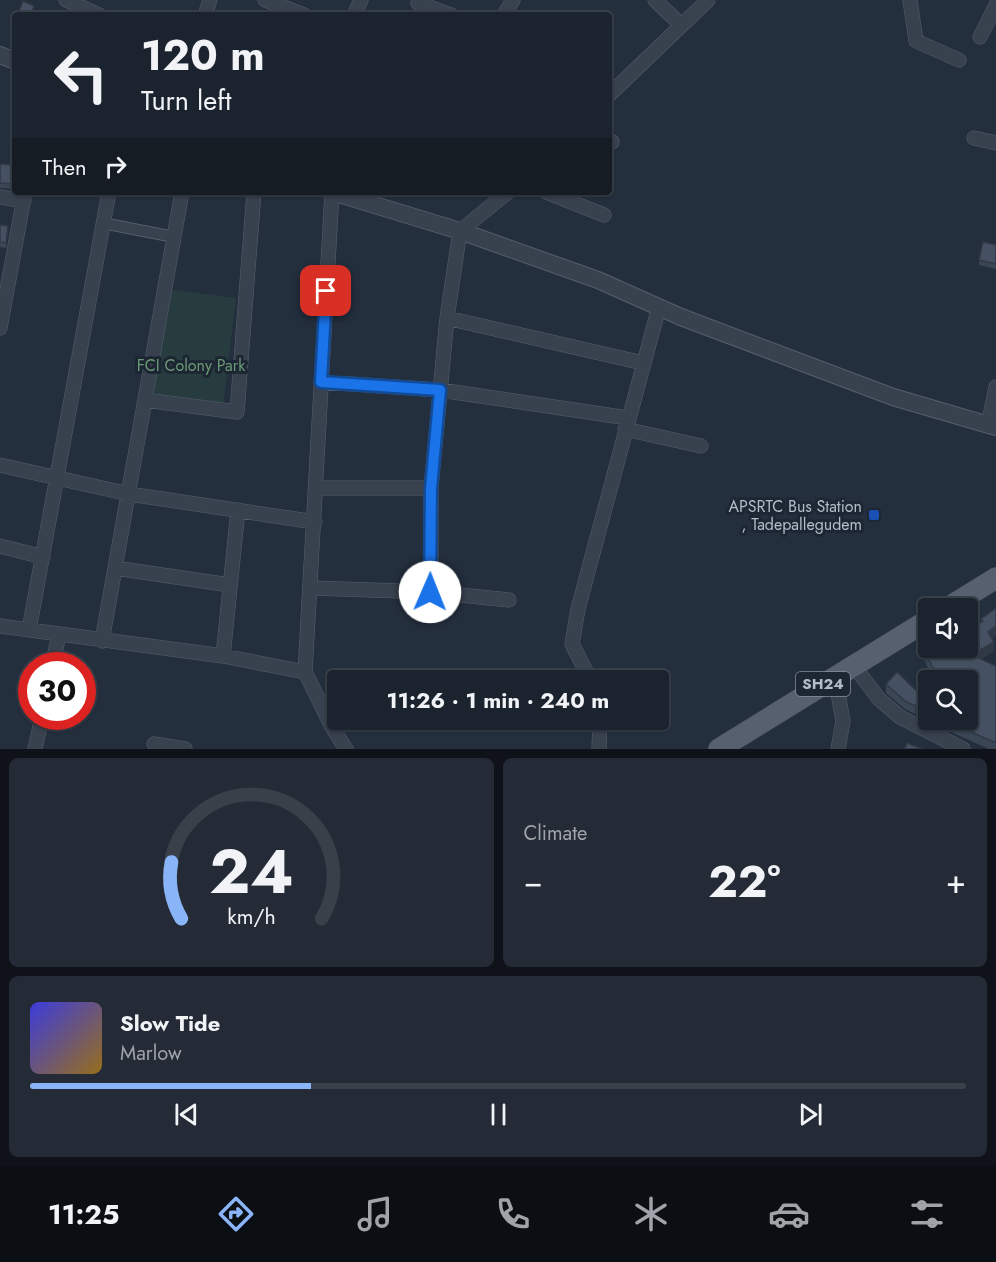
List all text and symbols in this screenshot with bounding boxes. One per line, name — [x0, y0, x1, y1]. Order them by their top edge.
text: 120 m — [141, 25, 265, 86]
icon: left — [42, 36, 120, 114]
text: Turn left — [141, 81, 231, 120]
icon: right — [99, 150, 132, 183]
text: Then — [42, 151, 87, 183]
pin — [300, 265, 351, 316]
icon: arrive — [309, 274, 342, 307]
park label: FCI Colony Park — [137, 354, 246, 377]
place label: APSRTC Bus Station , Tadepallegudem — [729, 495, 862, 536]
marker: APSRTC Bus Station , Tadepallegudem — [867, 508, 881, 522]
position arrow — [398, 560, 462, 624]
map controls — [918, 598, 978, 730]
button: sound — [918, 598, 978, 658]
speed limit sign: 30 — [18, 652, 96, 730]
button: search — [918, 670, 978, 730]
road number: SH24 — [796, 672, 850, 696]
text: 11:26 · 1 min · 240 m — [387, 684, 609, 716]
text: Climate — [524, 819, 587, 848]
text: 24 — [209, 826, 293, 916]
text: 22° — [708, 849, 781, 914]
text: − — [524, 858, 543, 905]
text: + — [946, 858, 966, 905]
text: km/h — [227, 902, 275, 933]
text: Slow Tide — [120, 1007, 220, 1039]
text: Marlow — [120, 1039, 182, 1068]
icon: previous — [170, 1098, 203, 1131]
icon: pause — [482, 1098, 515, 1131]
icon: next — [794, 1098, 827, 1131]
icon: directions — [215, 1193, 257, 1235]
icon: music — [354, 1193, 396, 1235]
icon: phone — [492, 1193, 534, 1235]
icon: climate — [630, 1193, 672, 1235]
icon: car — [768, 1193, 810, 1235]
icon: filters — [906, 1193, 948, 1235]
text: 11:25 — [48, 1195, 119, 1234]

